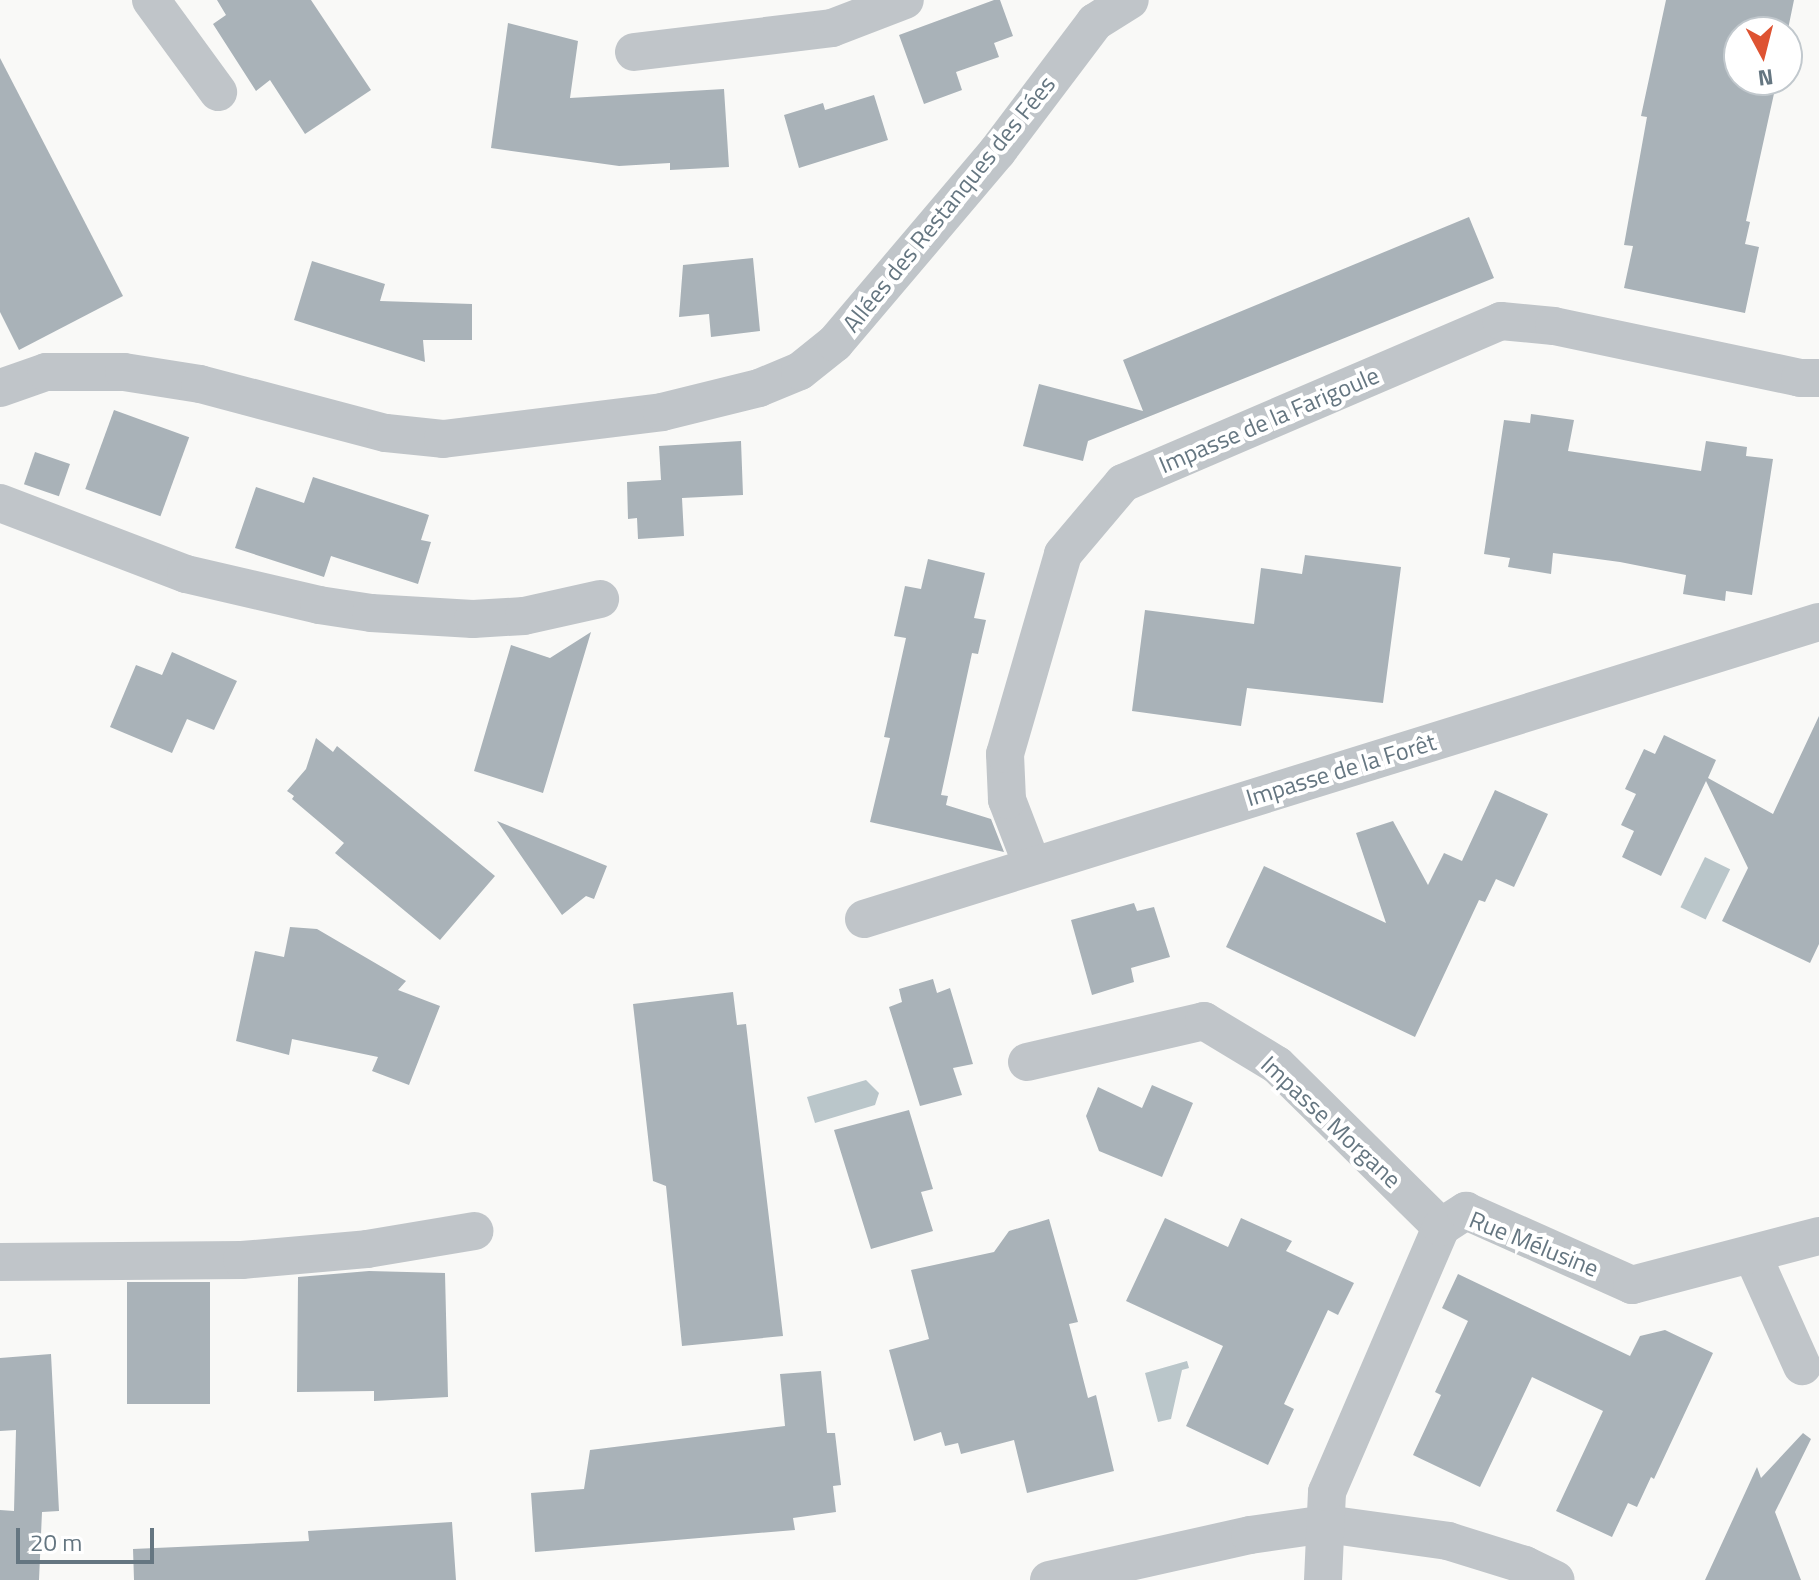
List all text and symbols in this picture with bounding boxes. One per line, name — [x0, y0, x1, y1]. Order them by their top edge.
north arrow — [1723, 16, 1803, 96]
text: N — [1756, 60, 1775, 96]
street label: Allées des Restanques des Fées — [837, 70, 1061, 338]
street label: Impasse de la Farigoule — [1155, 361, 1383, 479]
street label: Impasse de la Forêt — [1243, 727, 1439, 813]
street label: Impasse Morgane — [1255, 1050, 1407, 1194]
street label: Rue Mélusine — [1465, 1205, 1603, 1283]
scale bar — [20, 1512, 158, 1562]
text: 20 m — [30, 1524, 82, 1560]

